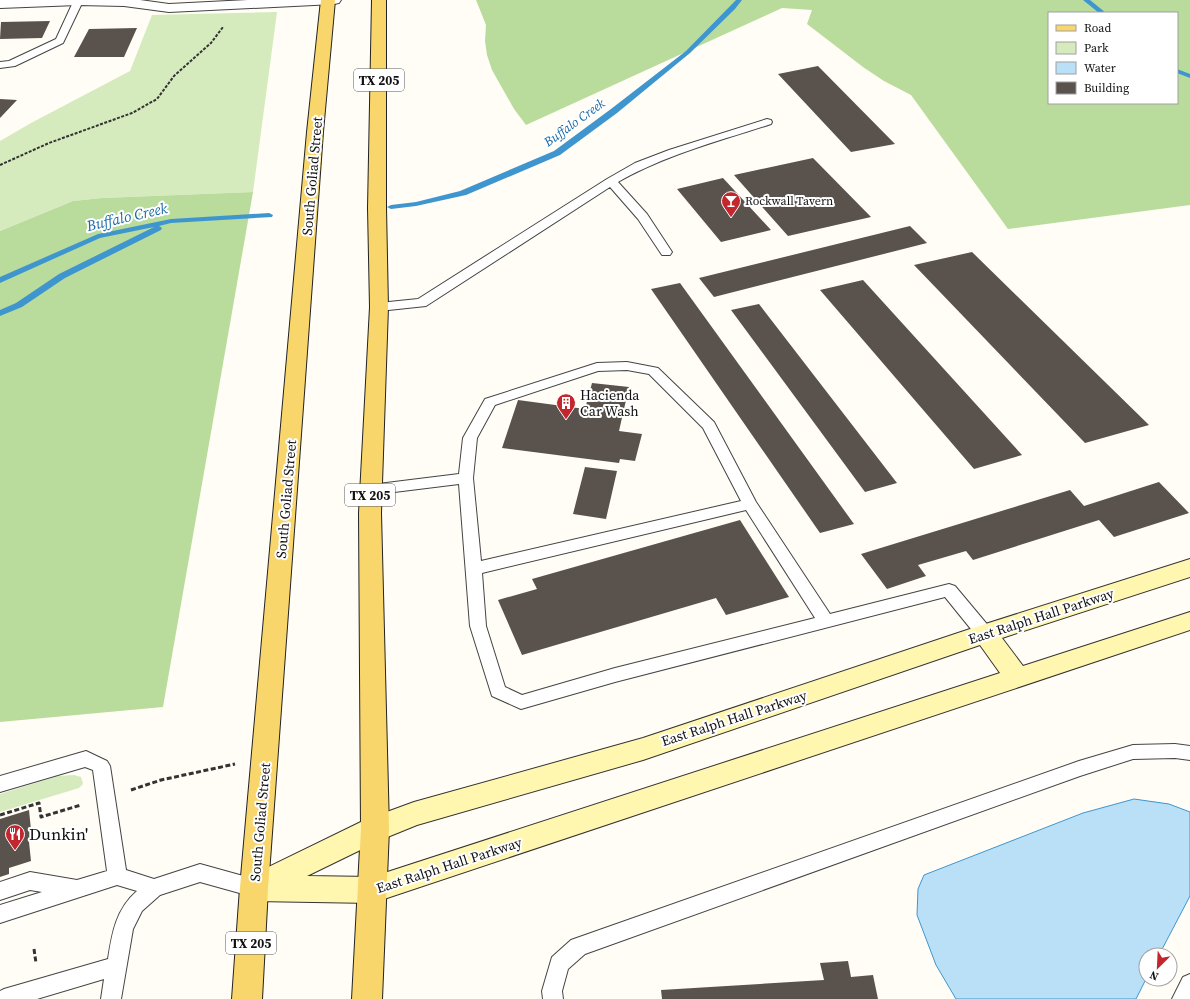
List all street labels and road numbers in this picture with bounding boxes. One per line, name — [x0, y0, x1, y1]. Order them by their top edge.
road number: TX 205 — [354, 69, 404, 91]
street label: South Goliad Street — [297, 115, 327, 236]
street label: South Goliad Street — [271, 438, 301, 559]
road number: TX 205 — [345, 484, 395, 506]
street label: East Ralph Hall Parkway — [966, 583, 1117, 649]
street label: East Ralph Hall Parkway — [659, 685, 810, 751]
street label: South Goliad Street — [245, 761, 275, 882]
street label: East Ralph Hall Parkway — [374, 832, 525, 898]
road number: TX 205 — [226, 932, 276, 954]

